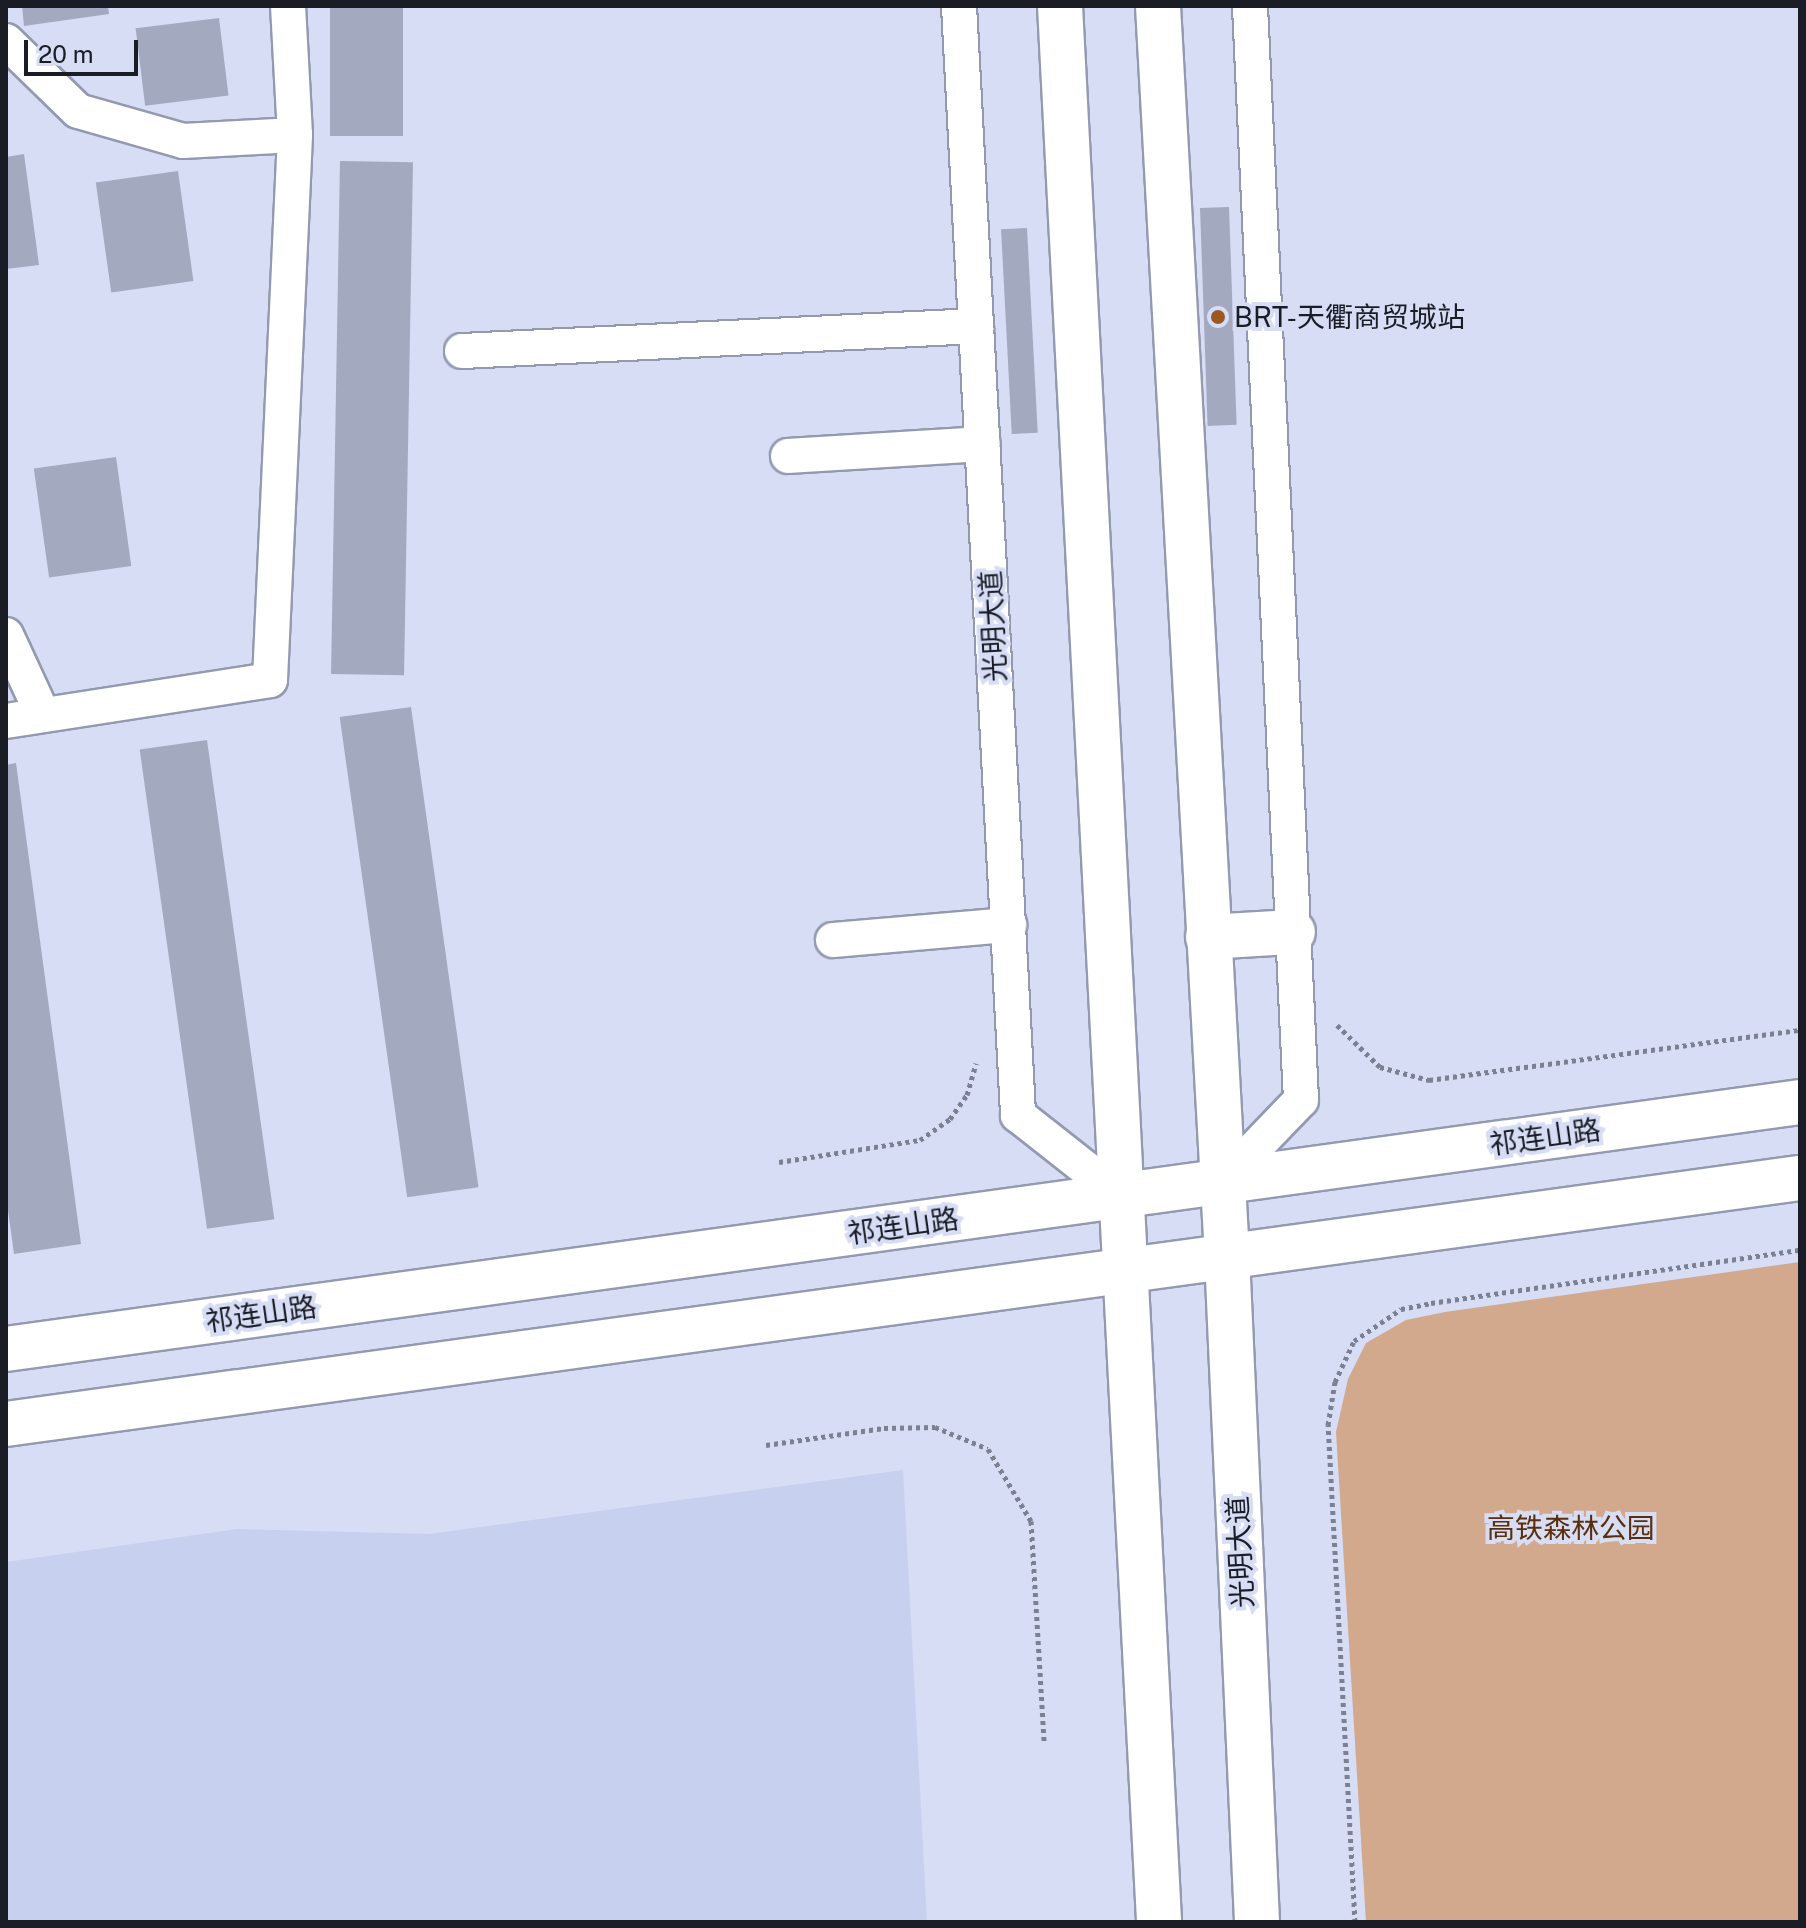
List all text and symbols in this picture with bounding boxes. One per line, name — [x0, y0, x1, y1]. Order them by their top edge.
scale bar — [28, 24, 142, 74]
text: 20 m — [38, 40, 94, 68]
place label: BRT-天衢商贸城站 — [1234, 300, 1465, 334]
marker: BRT-天衢商贸城站 — [1209, 308, 1227, 326]
street label: 光明大道 — [973, 569, 1013, 683]
street label: 祁连山路 — [1487, 1113, 1603, 1161]
street label: 祁连山路 — [845, 1202, 961, 1250]
street label: 祁连山路 — [203, 1290, 319, 1338]
street label: 光明大道 — [1220, 1495, 1260, 1609]
park label: 高铁森林公园 — [1487, 1511, 1655, 1545]

